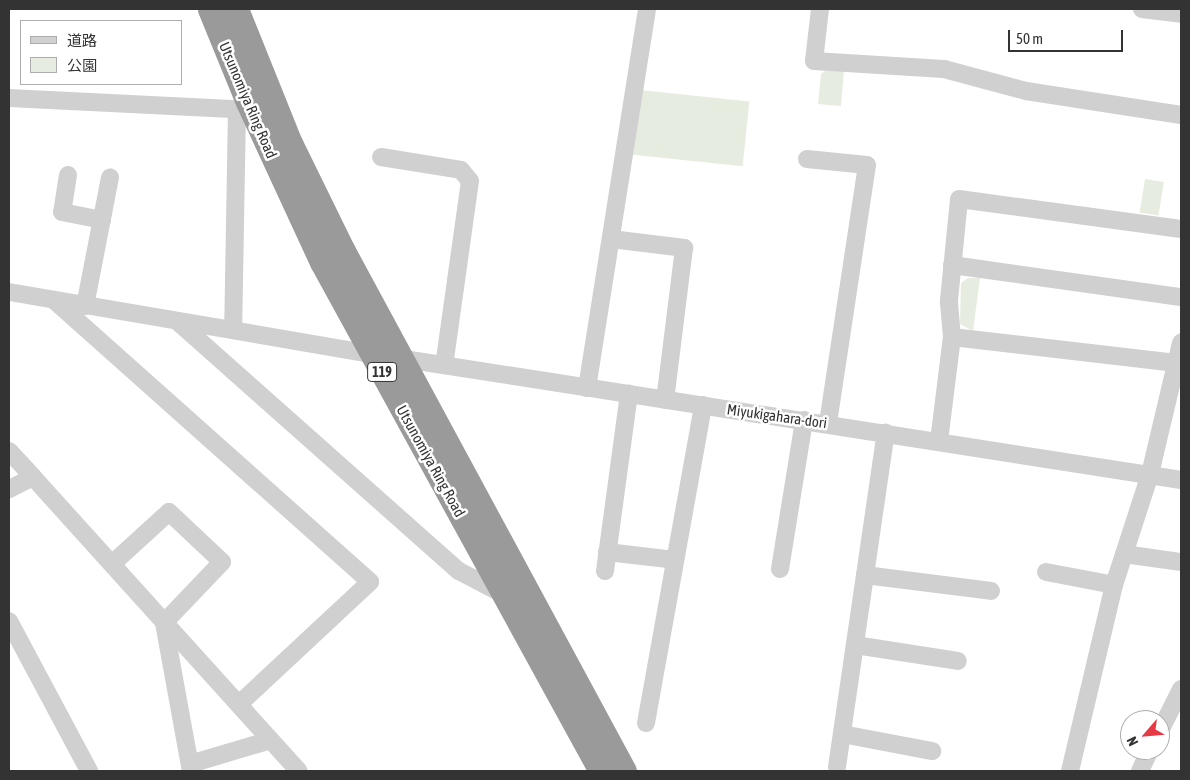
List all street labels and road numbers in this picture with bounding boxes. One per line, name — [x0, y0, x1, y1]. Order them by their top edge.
street label: Utsunomiya Ring Road — [215, 39, 281, 161]
road number: 119 — [367, 361, 397, 384]
street label: Miyukigahara-dori — [726, 400, 828, 432]
street label: Utsunomiya Ring Road — [393, 402, 469, 520]

